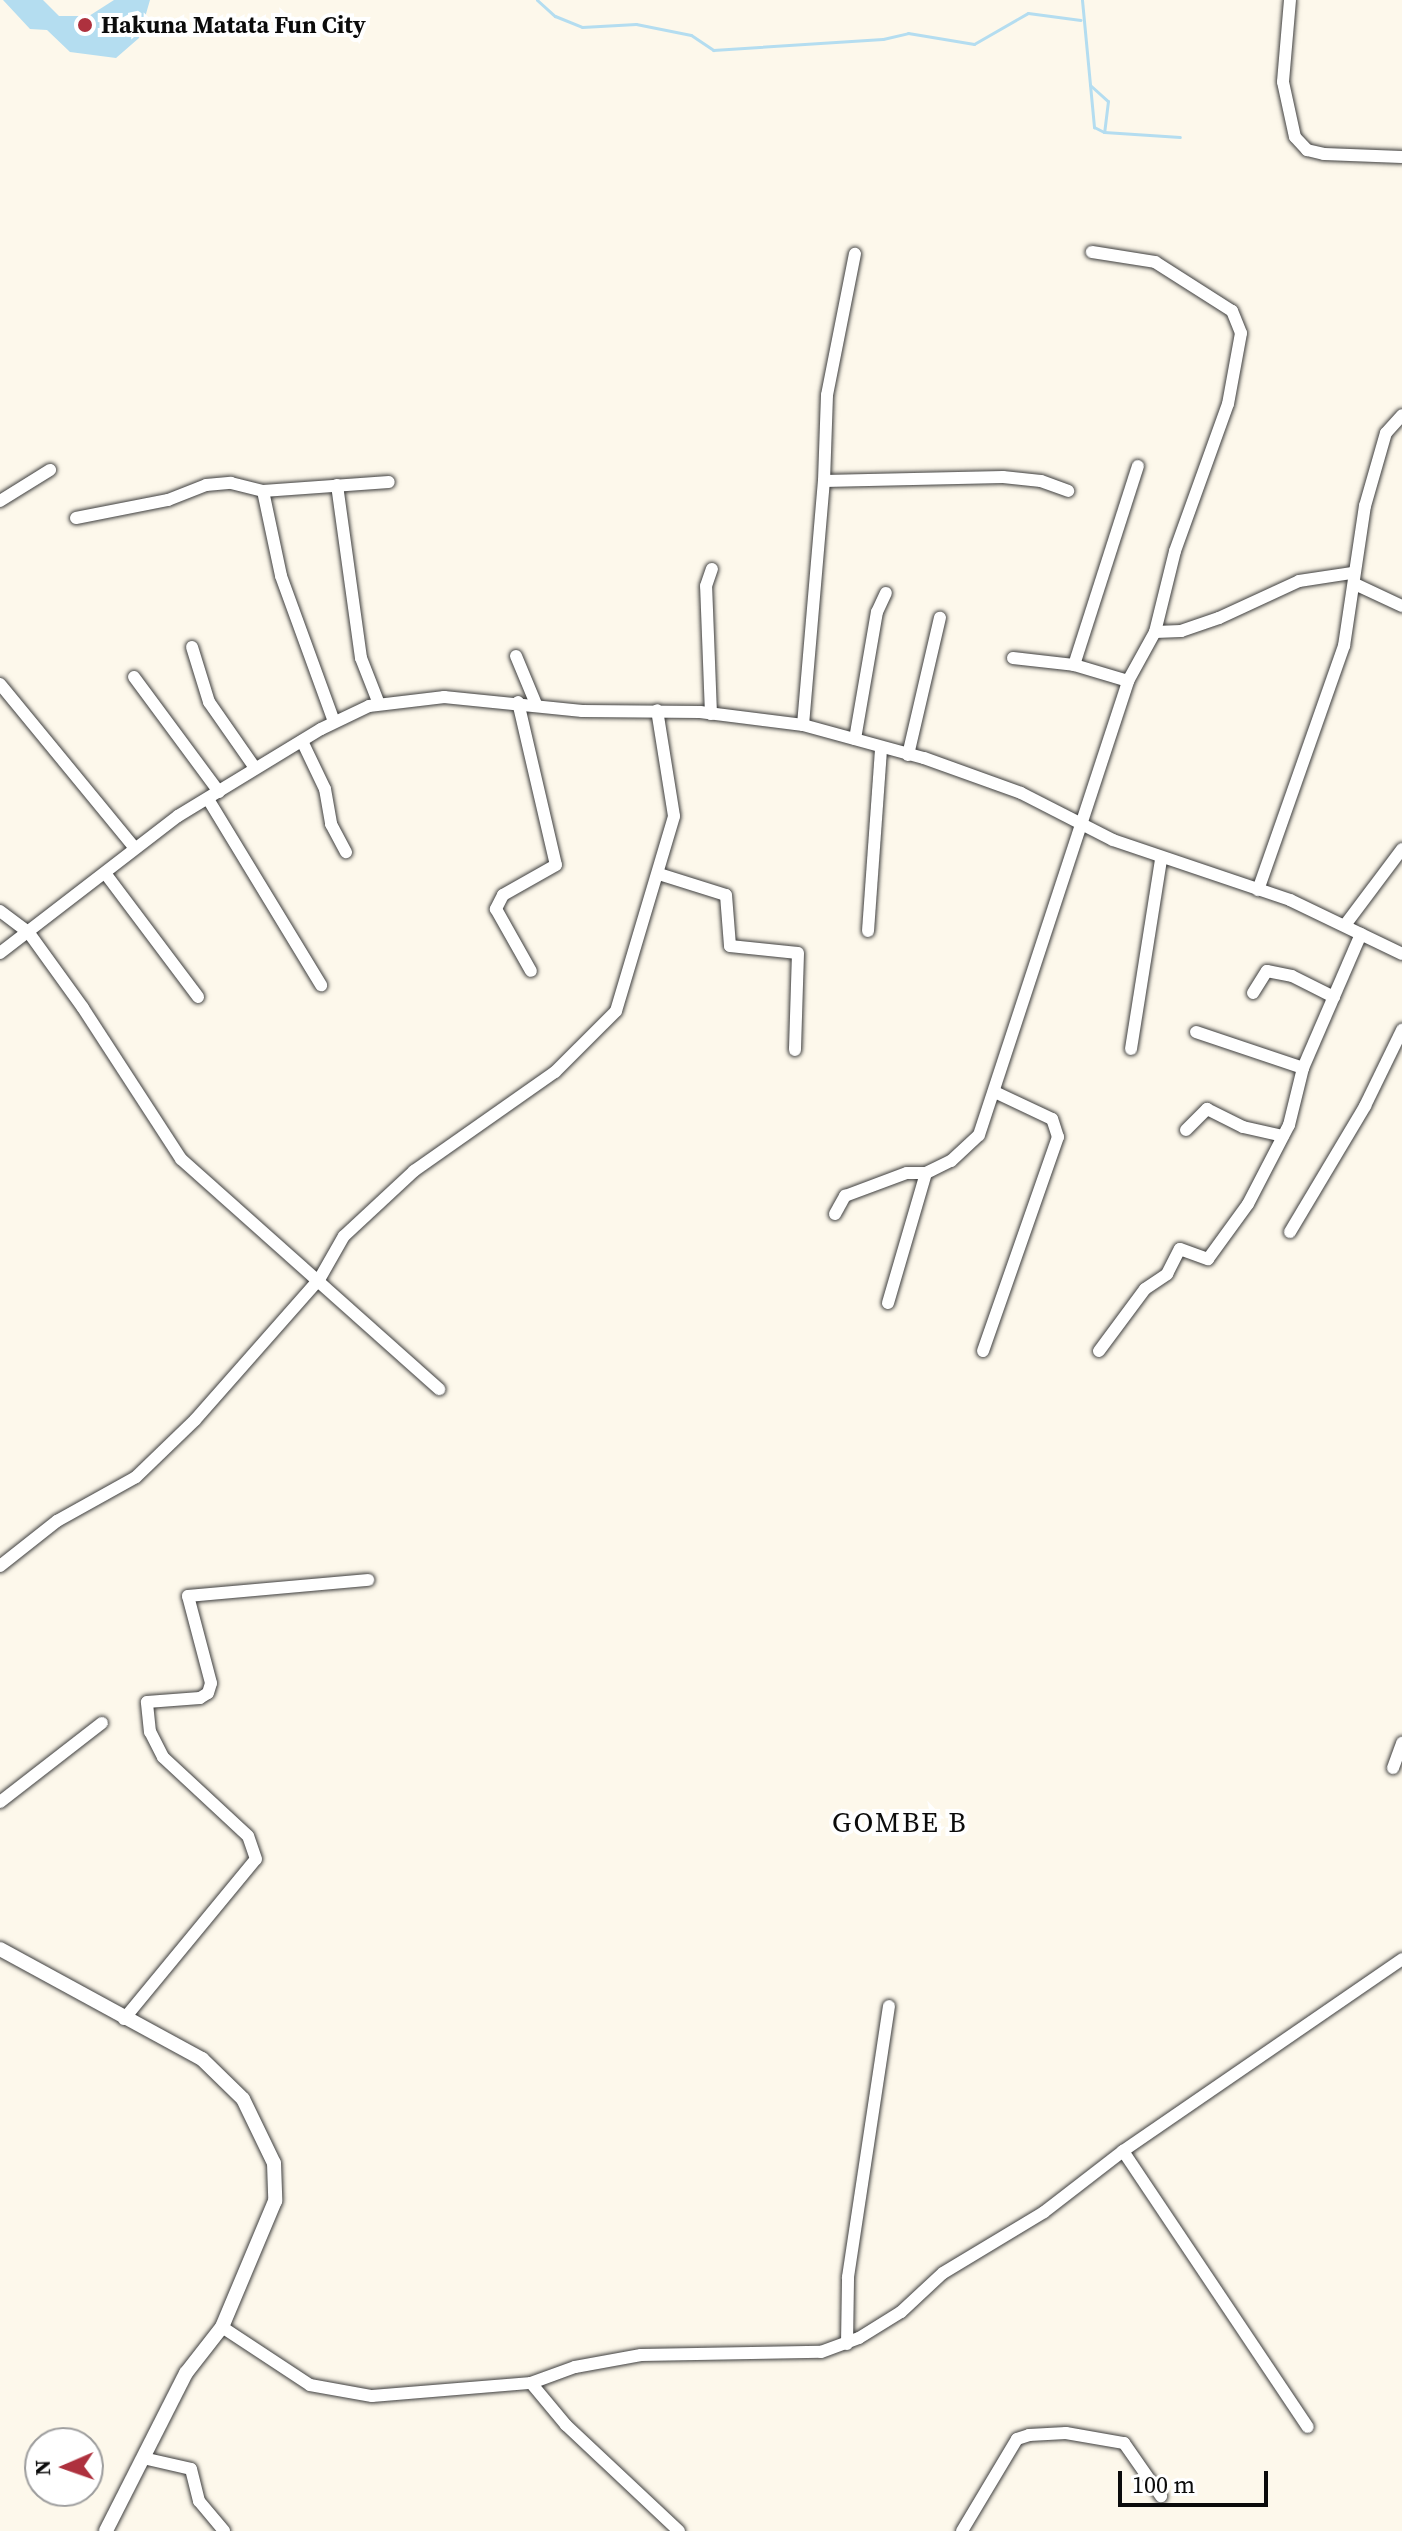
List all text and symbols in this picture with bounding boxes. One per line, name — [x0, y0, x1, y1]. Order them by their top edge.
place label: Hakuna Matata Fun City — [101, 11, 366, 39]
marker: Hakuna Matata Fun City — [76, 16, 94, 34]
district label: GOMBE B — [832, 1805, 968, 1839]
north arrow — [24, 2427, 104, 2507]
scale bar — [1122, 2455, 1272, 2505]
text: N — [27, 2459, 57, 2476]
text: 100 m — [1132, 2468, 1195, 2501]

